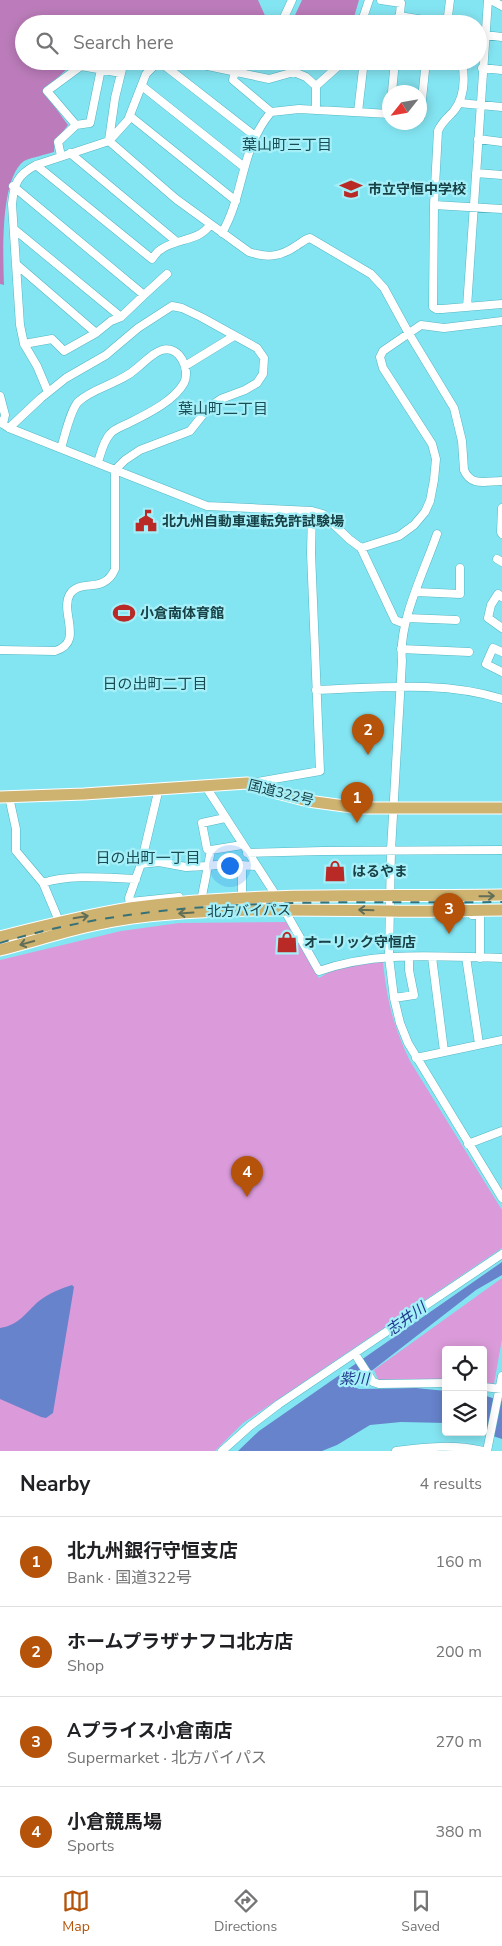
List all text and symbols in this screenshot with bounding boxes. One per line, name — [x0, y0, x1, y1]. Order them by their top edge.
search box — [15, 15, 487, 70]
icon: search — [33, 29, 61, 57]
text: Search here — [73, 30, 174, 56]
north arrow — [382, 85, 427, 130]
district label: 葉山町三丁目 — [242, 135, 332, 155]
school or university icon: 市立守恒中学校 — [338, 176, 364, 202]
place label: 市立守恒中学校 — [368, 180, 466, 199]
district label: 葉山町二丁目 — [178, 399, 268, 419]
public building icon: 北九州自動車運転免許試験場 — [133, 508, 159, 534]
place label: 北九州自動車運転免許試験場 — [162, 512, 344, 531]
sports icon: 小倉南体育館 — [111, 600, 137, 626]
place label: 小倉南体育館 — [140, 604, 224, 623]
district label: 日の出町二丁目 — [102, 674, 208, 694]
pin: 2 — [352, 714, 384, 755]
street label: 国道322号 — [246, 776, 316, 810]
pin: 1 — [341, 782, 373, 823]
district label: 日の出町一丁目 — [95, 848, 201, 868]
your location — [217, 853, 243, 879]
shop icon: はるやま — [322, 858, 348, 884]
place label: はるやま — [352, 862, 408, 881]
one-way arrow — [479, 891, 495, 901]
pin: 3 — [433, 893, 465, 934]
street label: 北方バイパス — [207, 901, 291, 921]
one-way arrow — [358, 906, 374, 915]
one-way arrow — [178, 908, 194, 917]
one-way arrow — [73, 912, 89, 922]
shop icon: オーリック守恒店 — [274, 929, 300, 955]
place label: オーリック守恒店 — [304, 933, 416, 952]
one-way arrow — [19, 939, 35, 949]
pin: 4 — [231, 1156, 263, 1197]
water label: 志井川 — [382, 1297, 432, 1340]
map controls — [442, 1346, 487, 1436]
button: locate — [442, 1346, 487, 1391]
water label: 紫川 — [339, 1369, 371, 1389]
button: layers — [442, 1391, 487, 1436]
text: Nearby — [20, 1470, 90, 1498]
text: 4 results — [420, 1473, 482, 1495]
text: 北九州銀行守恒支店 — [67, 1538, 238, 1564]
text: 1 — [31, 1551, 41, 1573]
text: 160 m — [435, 1551, 482, 1573]
text: Bank · 国道322号 — [67, 1567, 192, 1589]
text: ホームプラザナフコ北方店 — [67, 1629, 293, 1655]
text: 2 — [31, 1641, 41, 1663]
text: 200 m — [435, 1641, 482, 1663]
text: Shop — [67, 1655, 104, 1677]
text: Aプライス小倉南店 — [67, 1718, 233, 1744]
text: 3 — [31, 1731, 41, 1753]
text: 270 m — [435, 1731, 482, 1753]
text: Supermarket · 北方バイパス — [67, 1747, 267, 1769]
text: 小倉競馬場 — [67, 1809, 162, 1835]
text: 4 — [31, 1821, 41, 1843]
text: 380 m — [435, 1821, 482, 1843]
text: Sports — [67, 1835, 115, 1857]
tab: Map — [62, 1887, 90, 1936]
tab: Directions — [214, 1887, 277, 1936]
tab: Saved — [401, 1887, 440, 1936]

